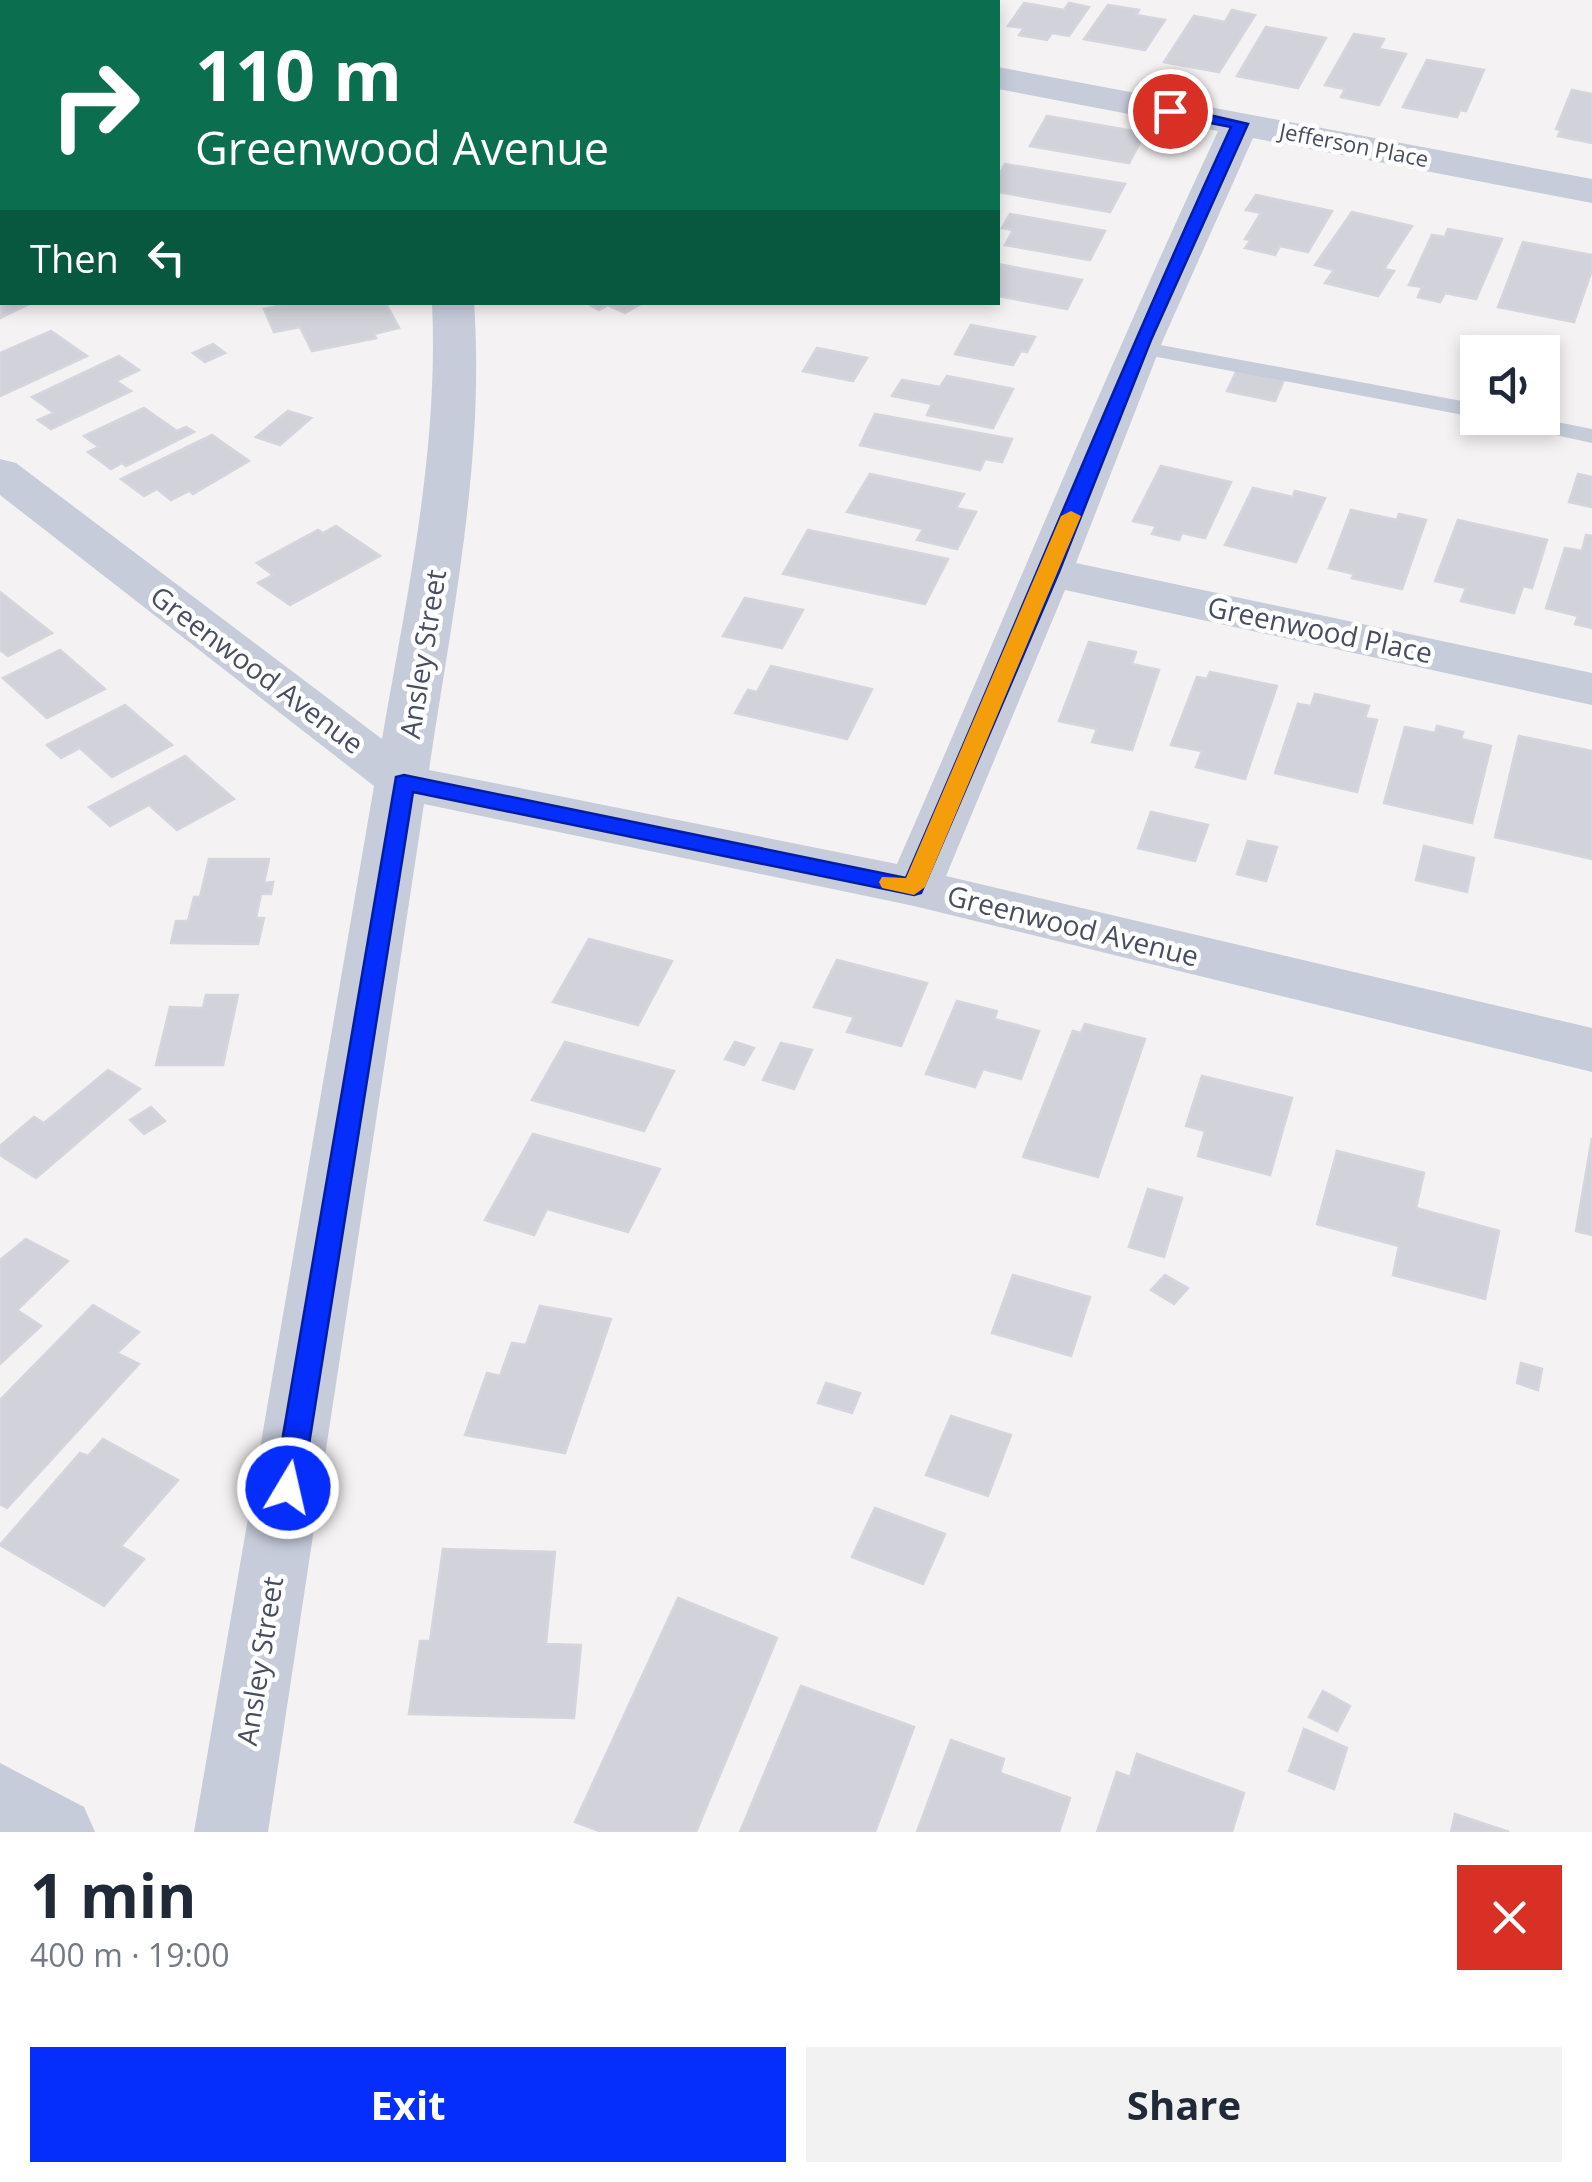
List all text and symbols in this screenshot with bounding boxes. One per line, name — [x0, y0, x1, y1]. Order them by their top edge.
text: 110 m — [195, 26, 402, 122]
icon: right — [30, 40, 160, 170]
pin — [1128, 69, 1213, 154]
icon: arrive — [1143, 84, 1198, 139]
street label: Jefferson Place — [1275, 114, 1431, 173]
text: Greenwood Avenue — [195, 117, 609, 178]
icon: left — [139, 230, 194, 285]
text: Then — [30, 232, 119, 284]
map controls — [1460, 335, 1560, 435]
button: sound — [1460, 335, 1560, 435]
street label: Ansley Street — [390, 567, 454, 741]
street label: Greenwood Avenue — [143, 576, 372, 762]
street label: Greenwood Place — [1204, 587, 1436, 671]
street label: Greenwood Avenue — [944, 875, 1203, 975]
position arrow — [236, 1436, 340, 1540]
street label: Ansley Street — [227, 1574, 291, 1748]
text: 1 min — [30, 1854, 197, 1936]
button: close — [1457, 1865, 1562, 1970]
text: 400 m · 19:00 — [30, 1933, 229, 1976]
button: Exit — [30, 2047, 786, 2162]
button: Share — [806, 2047, 1562, 2162]

